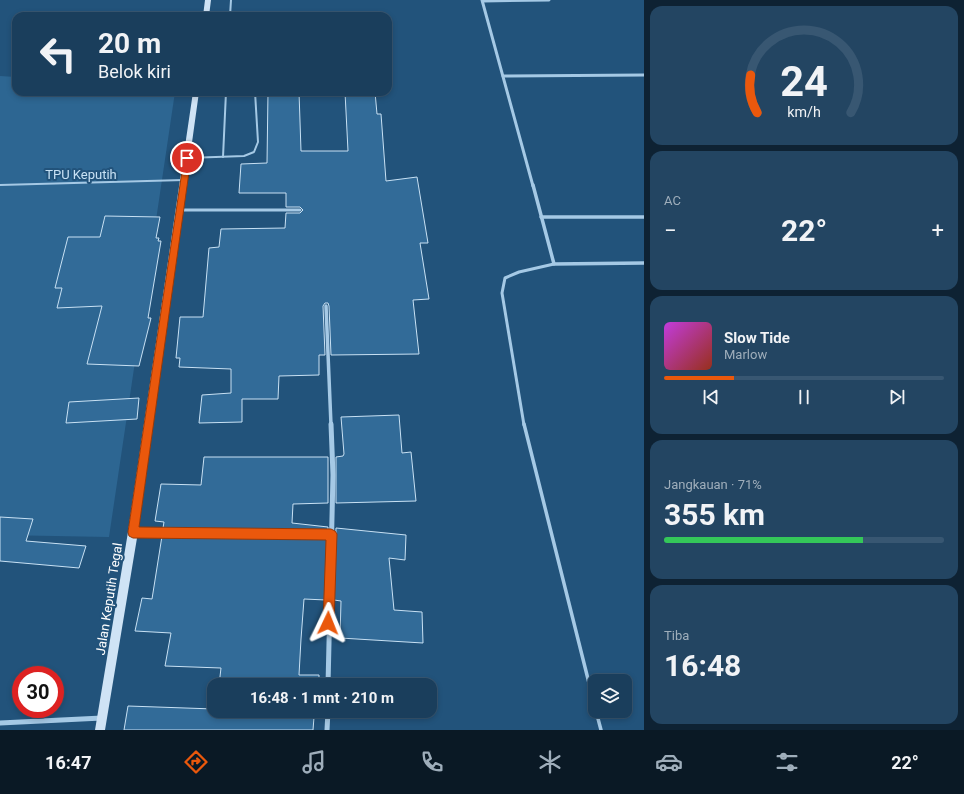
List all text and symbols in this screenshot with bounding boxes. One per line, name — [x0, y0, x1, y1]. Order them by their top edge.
text: 20 m — [98, 27, 161, 60]
icon: left — [32, 28, 84, 80]
text: 24 — [780, 57, 828, 106]
text: Belok kiri — [98, 61, 171, 82]
text: km/h — [787, 104, 821, 120]
pin — [170, 141, 204, 175]
icon: arrive — [176, 147, 198, 169]
park label: TPU Keputih — [45, 167, 117, 182]
text: AC — [664, 193, 681, 208]
text: 22° — [781, 213, 827, 248]
text: − — [664, 218, 677, 243]
text: + — [932, 218, 944, 243]
text: Slow Tide — [724, 329, 790, 347]
text: Marlow — [724, 347, 767, 362]
icon: previous — [700, 386, 722, 408]
icon: pause — [793, 386, 815, 408]
icon: next — [886, 386, 908, 408]
text: Jangkauan · 71% — [664, 477, 762, 492]
text: 355 km — [664, 497, 765, 532]
street label: Jalan Keputih Tegal — [93, 542, 125, 656]
position arrow — [307, 602, 349, 644]
text: Tiba — [664, 628, 689, 643]
text: 16:48 — [664, 648, 741, 683]
speed limit sign: 30 — [12, 666, 64, 718]
map controls — [588, 674, 632, 718]
button: layers — [588, 674, 632, 718]
text: 16:48 · 1 mnt · 210 m — [250, 689, 394, 707]
icon: directions — [182, 748, 210, 776]
icon: music — [300, 748, 328, 776]
icon: phone — [418, 748, 446, 776]
icon: climate — [536, 748, 564, 776]
icon: car — [655, 748, 683, 776]
icon: filters — [773, 748, 801, 776]
text: 16:47 — [45, 752, 92, 773]
text: 22° — [891, 752, 919, 773]

